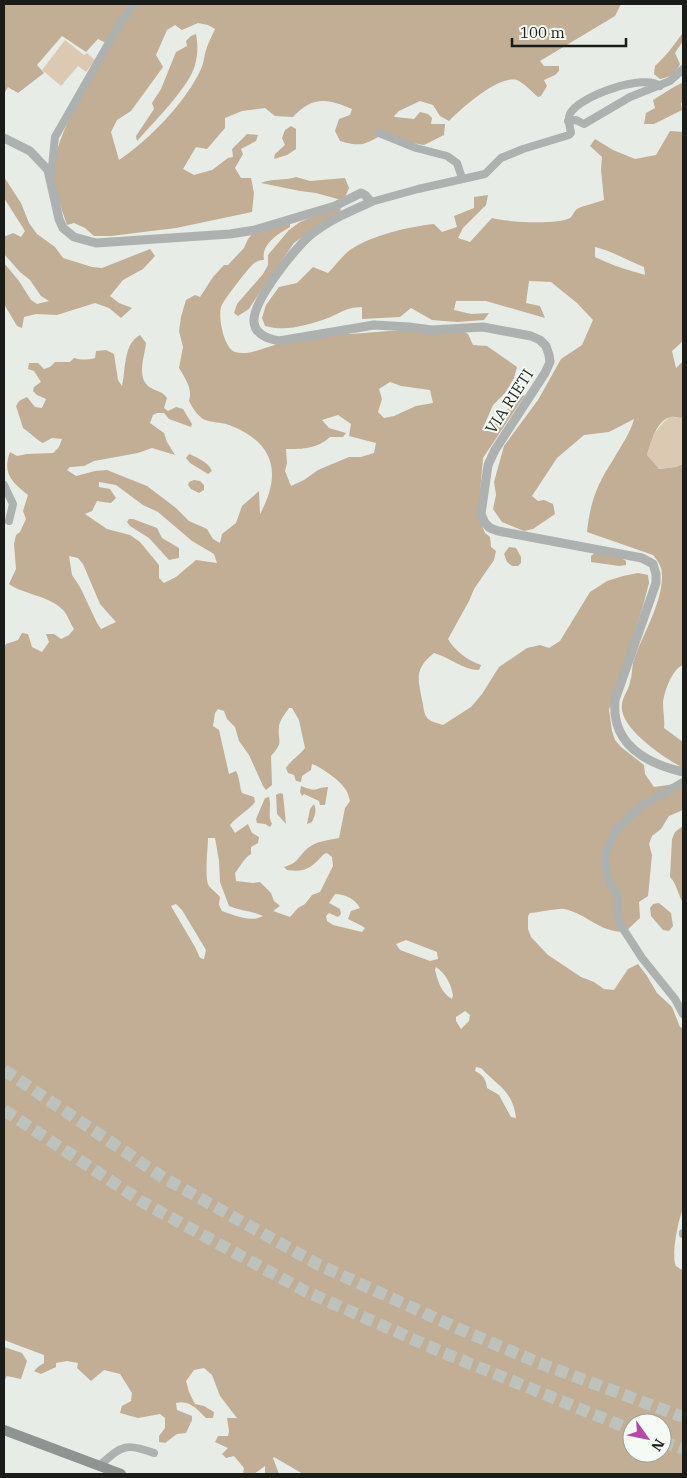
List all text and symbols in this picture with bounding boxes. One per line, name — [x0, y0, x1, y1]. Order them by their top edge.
scale bar — [512, 15, 626, 47]
text: 100 m — [520, 23, 565, 42]
street label: VIA RIETI — [481, 365, 537, 437]
north arrow — [622, 1413, 672, 1463]
text: N — [647, 1436, 668, 1455]

